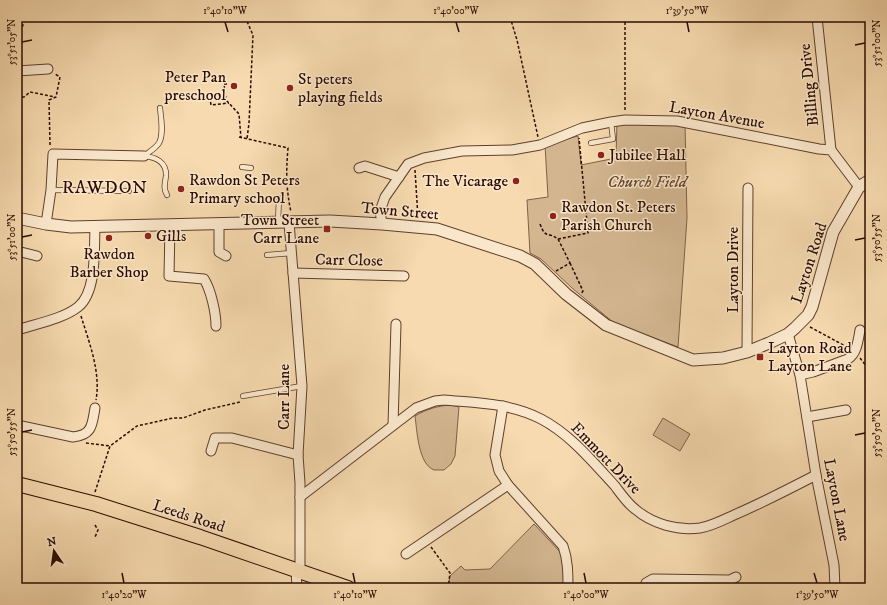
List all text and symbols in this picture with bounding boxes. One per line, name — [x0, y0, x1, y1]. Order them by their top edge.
text: 1°40'10"W — [203, 5, 248, 17]
text: 1°40'00"W — [433, 5, 480, 17]
text: 1°39'50"W — [666, 5, 709, 17]
text: 53°51'05"N — [6, 19, 18, 65]
text: 53°51'00"N — [871, 19, 883, 67]
street label: Billing Drive — [795, 42, 823, 127]
place label: Peter Pan preschool — [164, 67, 227, 105]
place label: St peters playing fields — [297, 69, 383, 107]
marker: Peter Pan preschool — [229, 81, 239, 91]
marker: St peters playing fields — [285, 83, 295, 93]
street label: Layton Avenue — [668, 97, 767, 133]
place label: Jubilee Hall — [607, 145, 686, 165]
marker: Jubilee Hall — [596, 150, 606, 160]
place label: Rawdon St Peters Primary school — [189, 170, 300, 208]
place label: The Vicarage — [423, 171, 508, 191]
park label: Church Field — [608, 172, 689, 192]
marker: The Vicarage — [511, 176, 521, 186]
district label: RAWDON — [62, 177, 148, 199]
marker: Rawdon St Peters Primary school — [176, 184, 186, 194]
place label: Rawdon St. Peters Parish Church — [561, 197, 676, 235]
street label: Town Street — [360, 198, 440, 224]
place label: Town Street Carr Lane — [241, 210, 319, 248]
marker: Rawdon St. Peters Parish Church — [548, 211, 558, 221]
text: 53°51'00"N — [6, 213, 18, 261]
text: 53°50'55"N — [871, 214, 883, 262]
street label: Layton Road — [787, 220, 831, 306]
marker: Town Street Carr Lane — [322, 224, 332, 234]
place label: Gills — [156, 226, 186, 246]
street label: Layton Drive — [723, 227, 743, 313]
marker: Gills — [143, 231, 153, 241]
marker: Rawdon Barber Shop — [104, 233, 114, 243]
place label: Rawdon Barber Shop — [70, 244, 148, 282]
street label: Carr Close — [315, 249, 383, 271]
place label: Layton Road Layton Lane — [768, 338, 852, 376]
marker: Layton Road Layton Lane — [755, 352, 765, 362]
street label: Carr Lane — [274, 364, 294, 430]
text: 53°50'55"N — [6, 408, 18, 456]
text: 53°50'50"N — [871, 409, 883, 457]
street label: Emmott Drive — [567, 418, 646, 498]
street label: Layton Lane — [819, 457, 855, 543]
street label: Leeds Road — [150, 495, 228, 537]
north arrow — [34, 531, 74, 571]
text: N — [46, 534, 58, 550]
text: 1°40'20"W — [102, 589, 147, 601]
text: 1°40'10"W — [333, 589, 378, 601]
text: 1°40'00"W — [563, 589, 610, 601]
text: 1°39'50"W — [796, 589, 839, 601]

